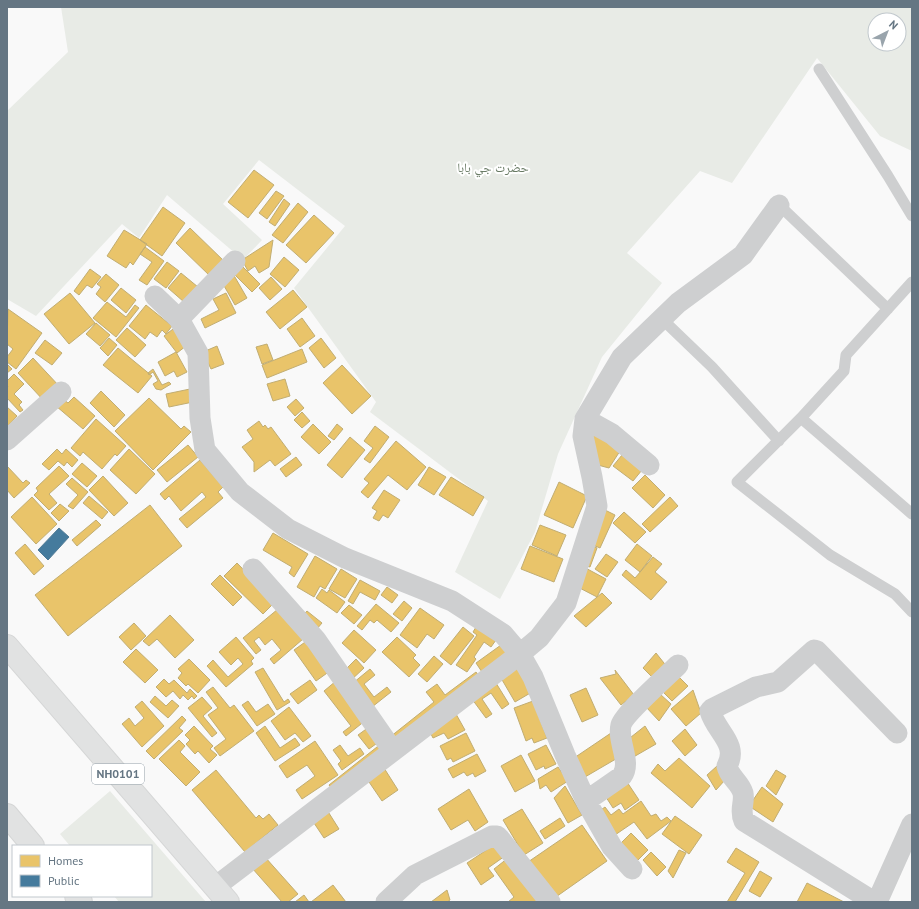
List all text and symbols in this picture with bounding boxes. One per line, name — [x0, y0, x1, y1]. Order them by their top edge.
north arrow — [867, 12, 907, 52]
text: N — [886, 17, 901, 32]
park label: حضرت جي بابا — [457, 159, 529, 178]
road number: NH0101 — [92, 764, 144, 784]
legend — [12, 845, 152, 897]
text: Homes — [48, 853, 83, 868]
text: Public — [48, 873, 80, 888]

